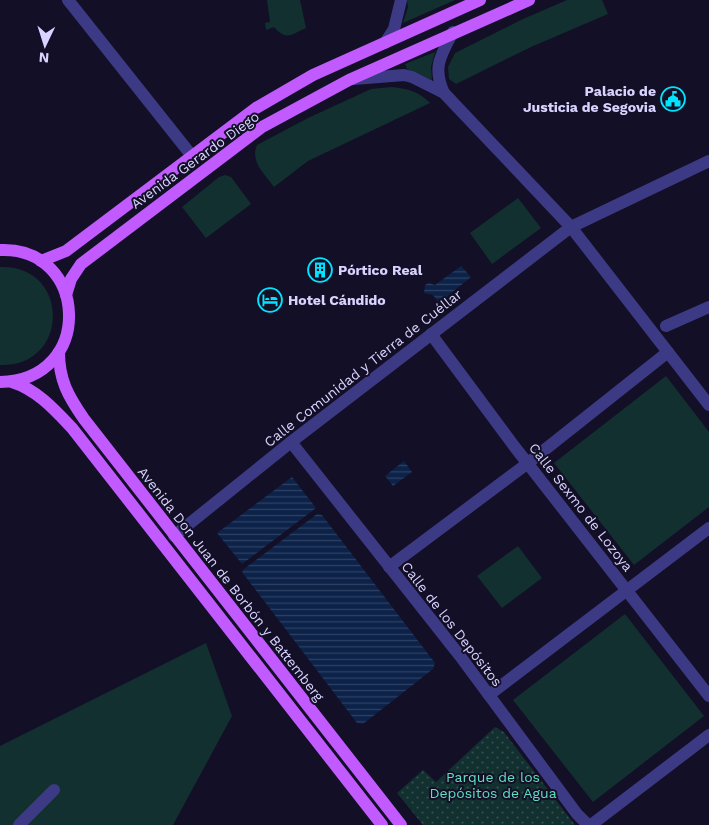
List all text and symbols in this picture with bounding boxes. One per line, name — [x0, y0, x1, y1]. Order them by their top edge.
north arrow — [20, 20, 70, 70]
text: N — [38, 50, 50, 66]
place label: Palacio de Justicia de Segovia — [523, 83, 657, 115]
public building icon: Palacio de Justicia de Segovia — [660, 86, 686, 112]
street label: Avenida Gerardo Diego — [128, 108, 262, 212]
building icon: Pórtico Real — [307, 257, 333, 283]
place label: Pórtico Real — [338, 262, 423, 278]
street label: Calle Comunidad y Tierra de Cuéllar — [261, 286, 465, 450]
hotel icon: Hotel Cándido — [257, 287, 283, 313]
place label: Hotel Cándido — [288, 292, 386, 308]
street label: Calle Sexmo de Lozoya — [526, 440, 636, 574]
street label: Avenida Don Juan de Borbón y Battemberg — [135, 464, 328, 705]
street label: Calle de los Depósitos — [398, 559, 506, 689]
park label: Parque de los Depósitos de Agua — [429, 769, 557, 801]

